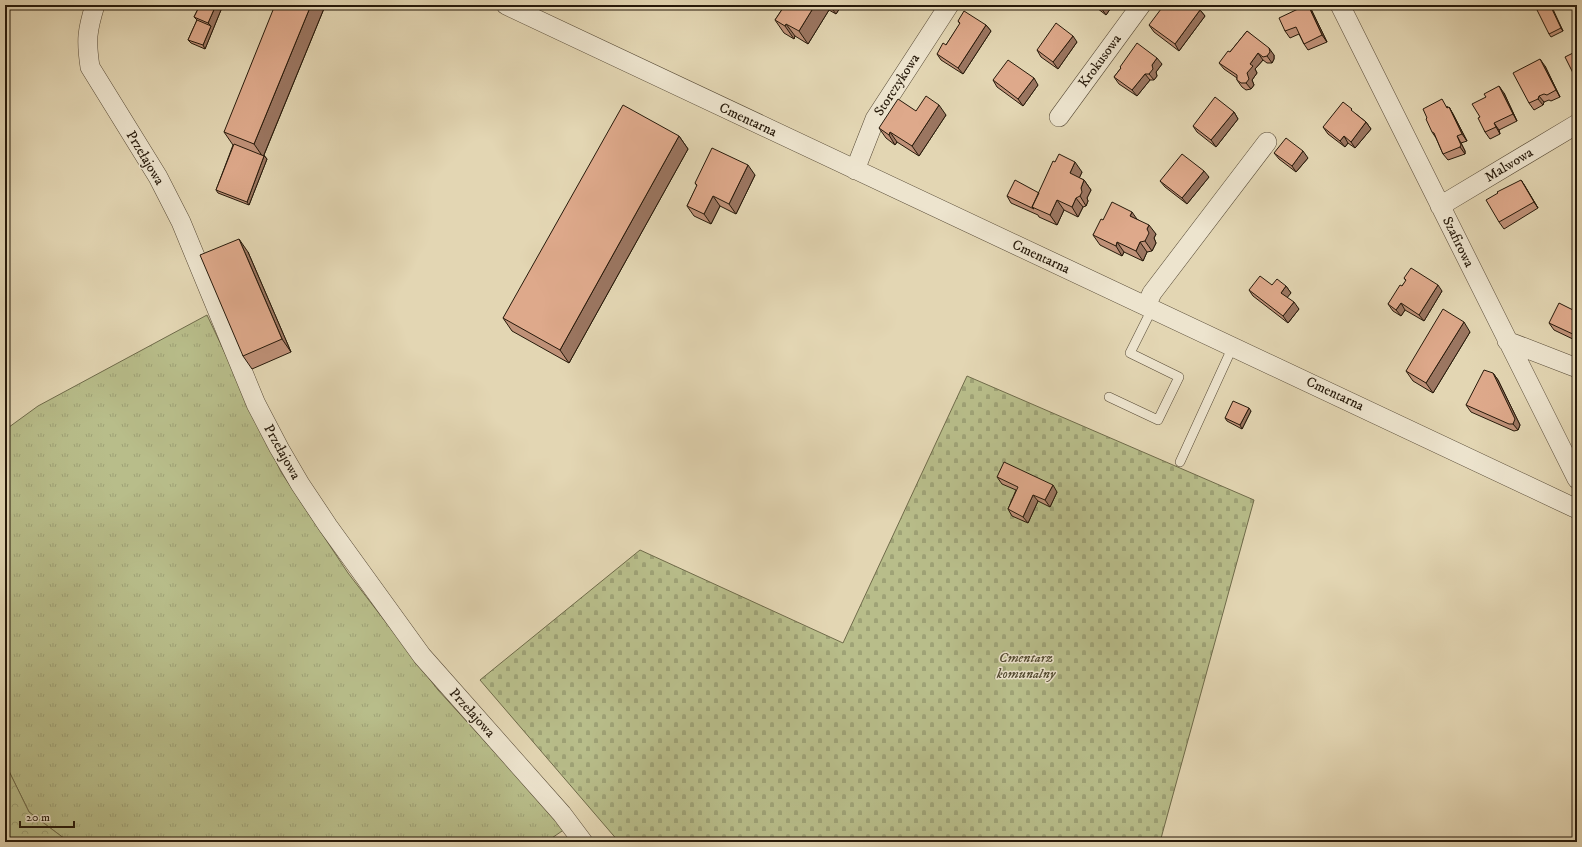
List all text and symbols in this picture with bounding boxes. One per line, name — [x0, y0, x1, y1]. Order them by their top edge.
street label: Krokusowa — [1075, 31, 1125, 91]
street label: Storczykowa — [870, 50, 924, 120]
street label: Cmentarna — [716, 99, 780, 141]
street label: Przełajowa — [122, 127, 168, 189]
street label: Malwowa — [1481, 143, 1537, 186]
street label: Szafirowa — [1438, 214, 1478, 270]
street label: Cmentarna — [1009, 236, 1073, 278]
street label: Cmentarna — [1303, 373, 1367, 415]
street label: Przełajowa — [259, 421, 305, 483]
park label: Cmentarz komunalny — [996, 649, 1057, 683]
street label: Przełajowa — [445, 685, 499, 742]
scale bar — [20, 803, 74, 829]
text: 20 m — [26, 810, 50, 825]

